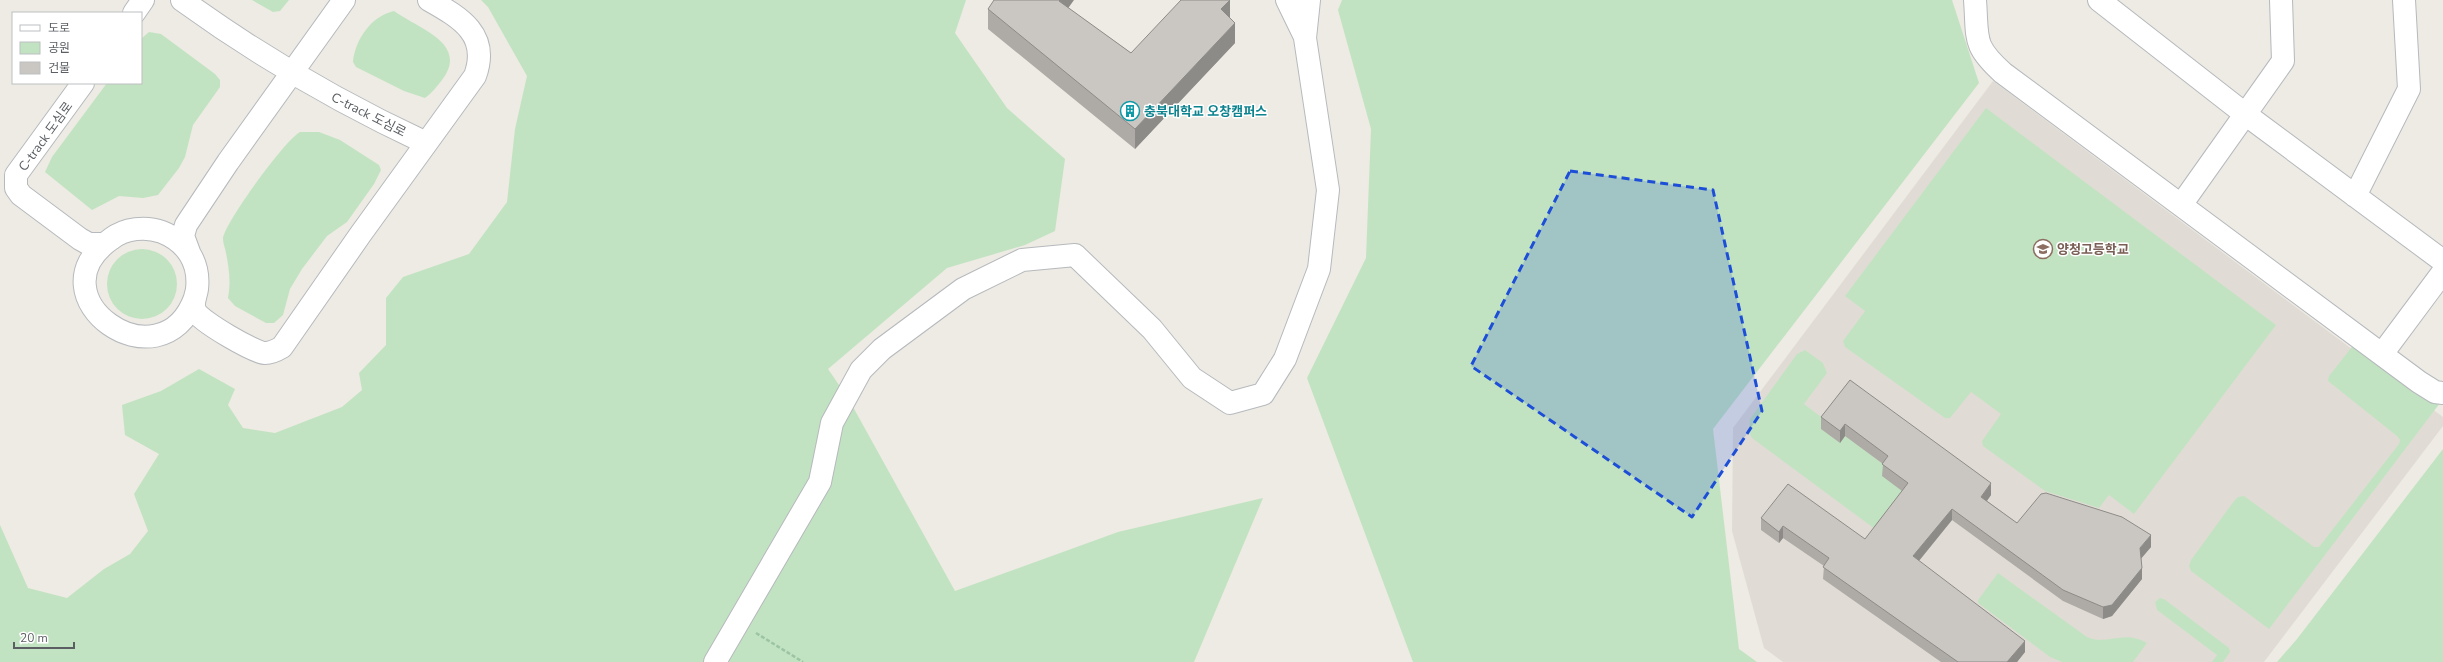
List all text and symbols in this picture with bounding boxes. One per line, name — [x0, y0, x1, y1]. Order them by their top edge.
legend — [12, 12, 142, 84]
text: 도로 — [48, 20, 70, 36]
text: 공원 — [48, 40, 70, 56]
text: 건물 — [48, 60, 70, 76]
street label: C-track 도심로 — [328, 88, 409, 141]
street label: C-track 도심로 — [15, 98, 77, 175]
building icon: 충북대학교 오창캠퍼스 — [1119, 100, 1141, 122]
place label: 충북대학교 오창캠퍼스 — [1144, 103, 1267, 121]
school or university icon: 양청고등학교 — [2032, 238, 2054, 260]
place label: 양청고등학교 — [2057, 241, 2129, 259]
scale bar — [14, 624, 74, 650]
text: 20 m — [20, 630, 48, 646]

